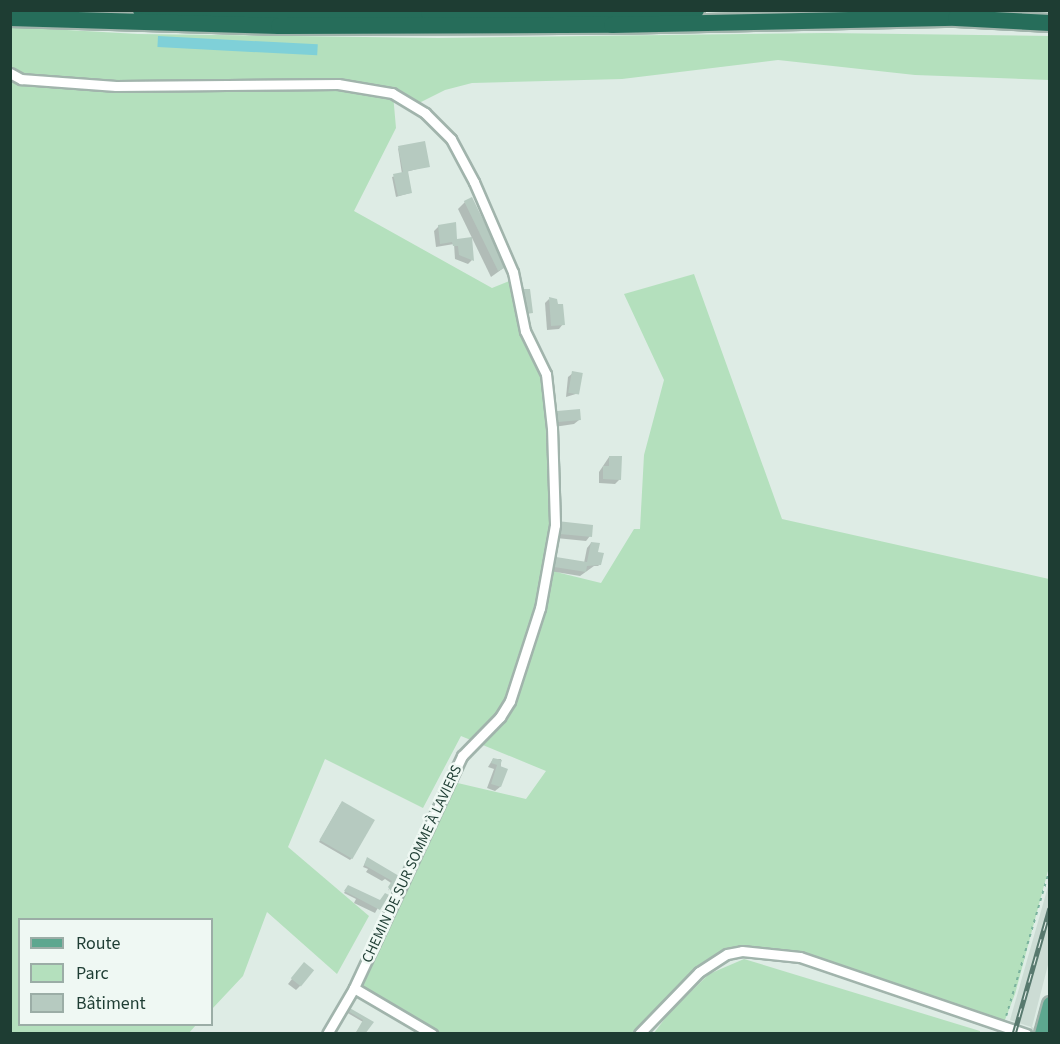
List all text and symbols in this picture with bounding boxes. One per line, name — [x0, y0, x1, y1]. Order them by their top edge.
street label: CHEMIN DE SUR SOMME À LAVIERS — [358, 762, 466, 966]
legend — [18, 918, 213, 1026]
text: Route — [76, 931, 120, 956]
text: Parc — [76, 961, 109, 986]
text: Bâtiment — [76, 991, 146, 1016]

